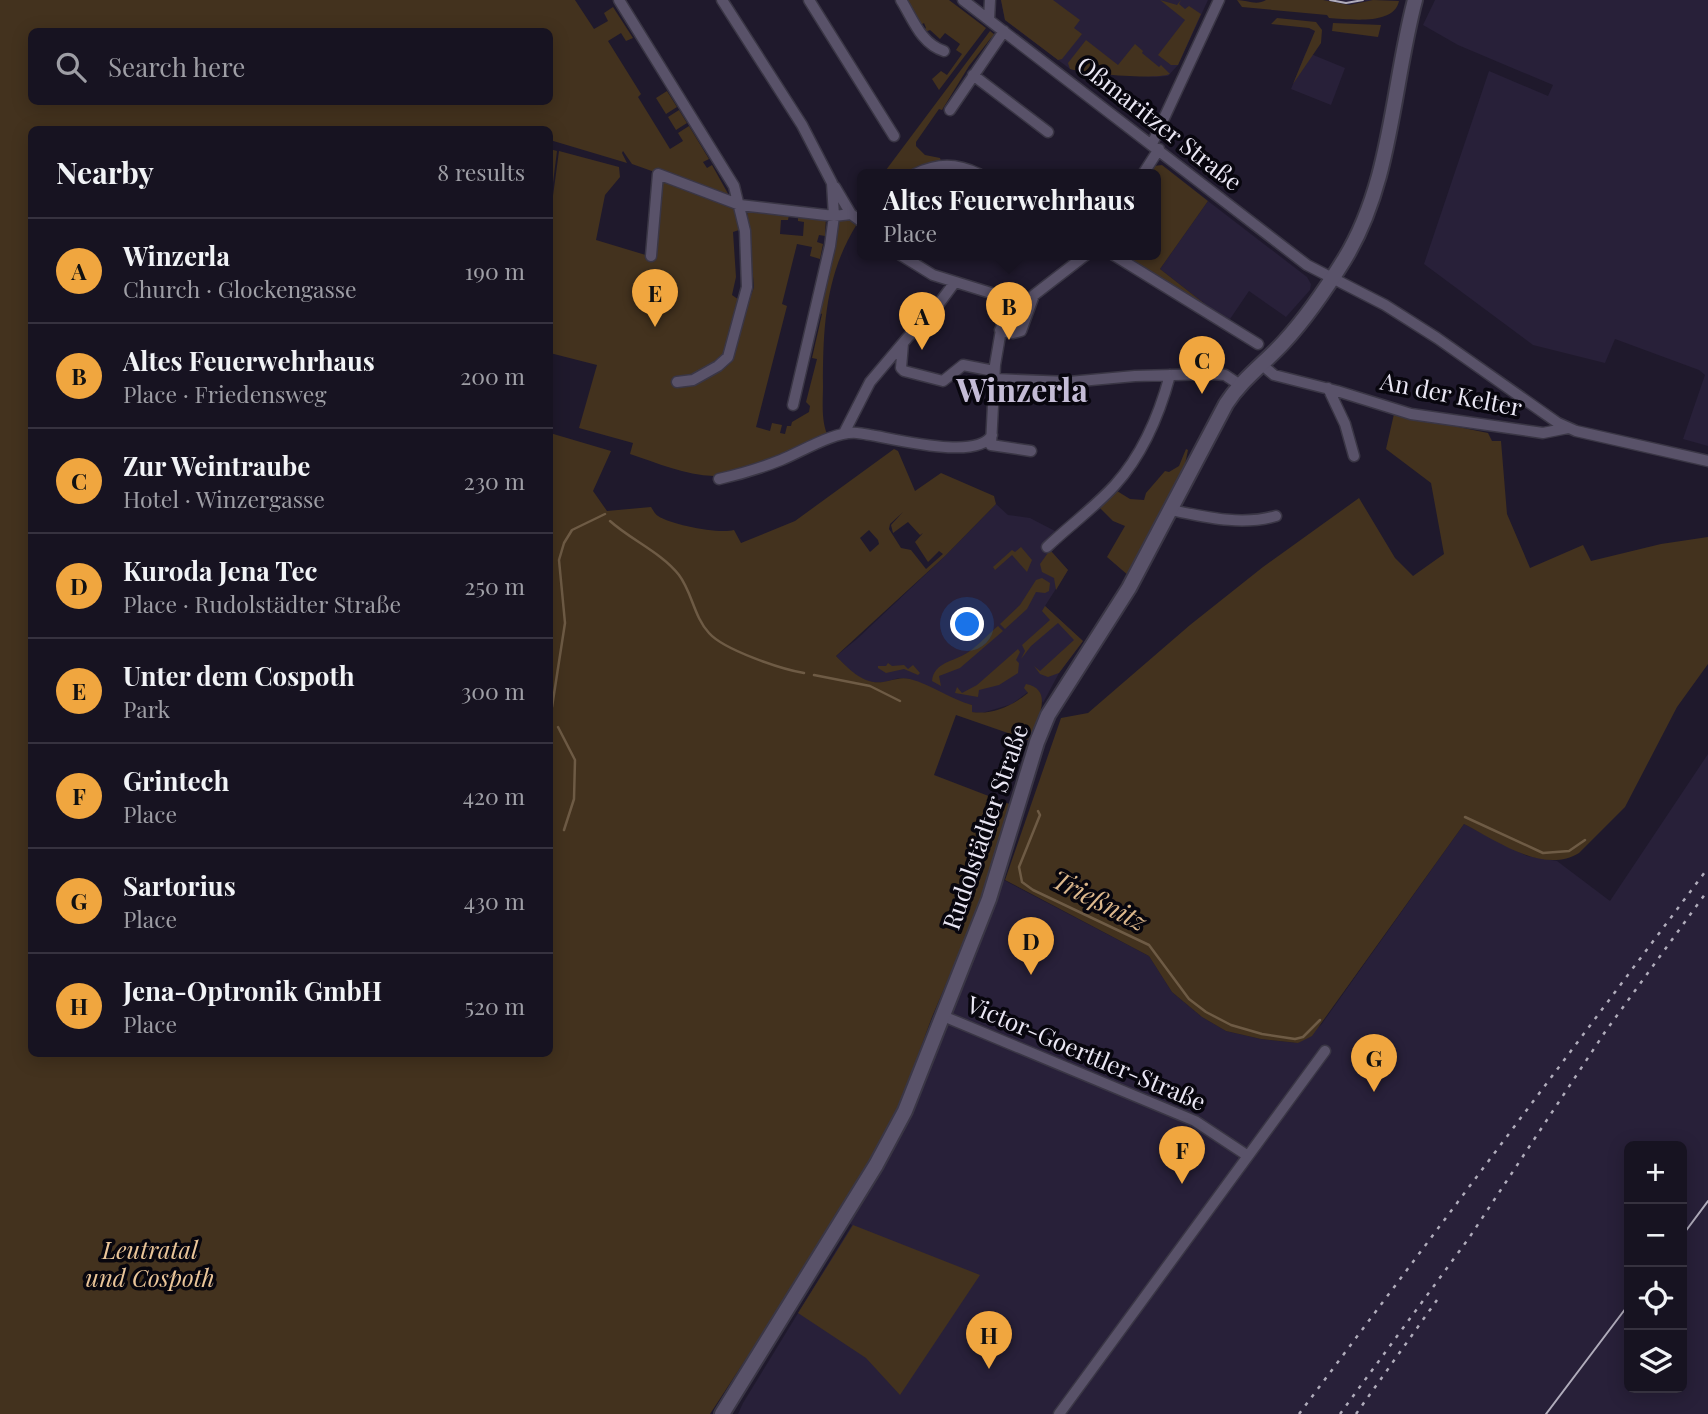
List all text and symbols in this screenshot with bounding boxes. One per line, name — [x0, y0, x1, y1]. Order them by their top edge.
search box — [28, 28, 553, 105]
icon: search — [52, 48, 90, 86]
street label: Oßmaritzer Straße — [1071, 48, 1249, 197]
text: Search here — [108, 49, 245, 84]
text: Nearby — [56, 152, 154, 192]
text: 8 results — [437, 156, 525, 187]
popup — [857, 169, 1161, 260]
text: Altes Feuerwehrhaus — [883, 182, 1135, 217]
text: Place — [883, 217, 937, 248]
text: Winzerla — [123, 238, 230, 273]
text: A — [71, 255, 87, 286]
text: 190 m — [465, 255, 525, 286]
pin: E — [632, 269, 678, 327]
text: Church · Glockengasse — [123, 273, 357, 304]
pin: B — [986, 282, 1032, 340]
pin: A — [899, 292, 945, 350]
pin: C — [1179, 336, 1225, 394]
text: Altes Feuerwehrhaus — [123, 343, 375, 378]
text: B — [71, 360, 87, 391]
text: 200 m — [460, 360, 525, 391]
street label: An der Kelter — [1377, 363, 1525, 423]
district label: Winzerla — [955, 367, 1088, 410]
text: Place · Friedensweg — [123, 378, 327, 409]
text: Zur Weintraube — [123, 448, 310, 483]
text: C — [71, 465, 87, 496]
text: 230 m — [464, 465, 525, 496]
text: Hotel · Winzergasse — [123, 483, 325, 514]
text: Kuroda Jena Tec — [123, 553, 317, 588]
text: D — [70, 570, 88, 601]
text: 250 m — [464, 570, 525, 601]
text: Place · Rudolstädter Straße — [123, 588, 401, 619]
your location — [950, 607, 984, 641]
text: Unter dem Cospoth — [123, 658, 354, 693]
text: E — [72, 675, 86, 706]
text: 300 m — [461, 675, 525, 706]
text: Park — [123, 693, 170, 724]
street label: Rudolstädter Straße — [934, 719, 1034, 933]
text: Grintech — [123, 763, 229, 798]
text: F — [72, 780, 86, 811]
text: 420 m — [463, 780, 525, 811]
text: Place — [123, 798, 177, 829]
water label: Trießnitz — [1046, 861, 1154, 939]
text: Sartorius — [123, 868, 236, 903]
text: G — [71, 885, 87, 916]
text: 430 m — [464, 885, 525, 916]
text: Place — [123, 903, 177, 934]
pin: D — [1008, 917, 1054, 975]
text: Jena-Optronik GmbH — [123, 973, 382, 1008]
street label: Victor-Goerttler-Straße — [961, 987, 1211, 1117]
text: H — [70, 990, 88, 1021]
text: 520 m — [464, 990, 525, 1021]
text: Place — [123, 1008, 177, 1039]
pin: G — [1351, 1034, 1397, 1092]
pin: F — [1159, 1126, 1205, 1184]
map controls — [1624, 1141, 1687, 1393]
button: + — [1624, 1141, 1687, 1204]
button: − — [1624, 1204, 1687, 1267]
park label: Leutratal und Cospoth — [85, 1233, 215, 1293]
button: locate — [1624, 1267, 1687, 1330]
pin: H — [966, 1311, 1012, 1369]
button: layers — [1624, 1330, 1687, 1393]

